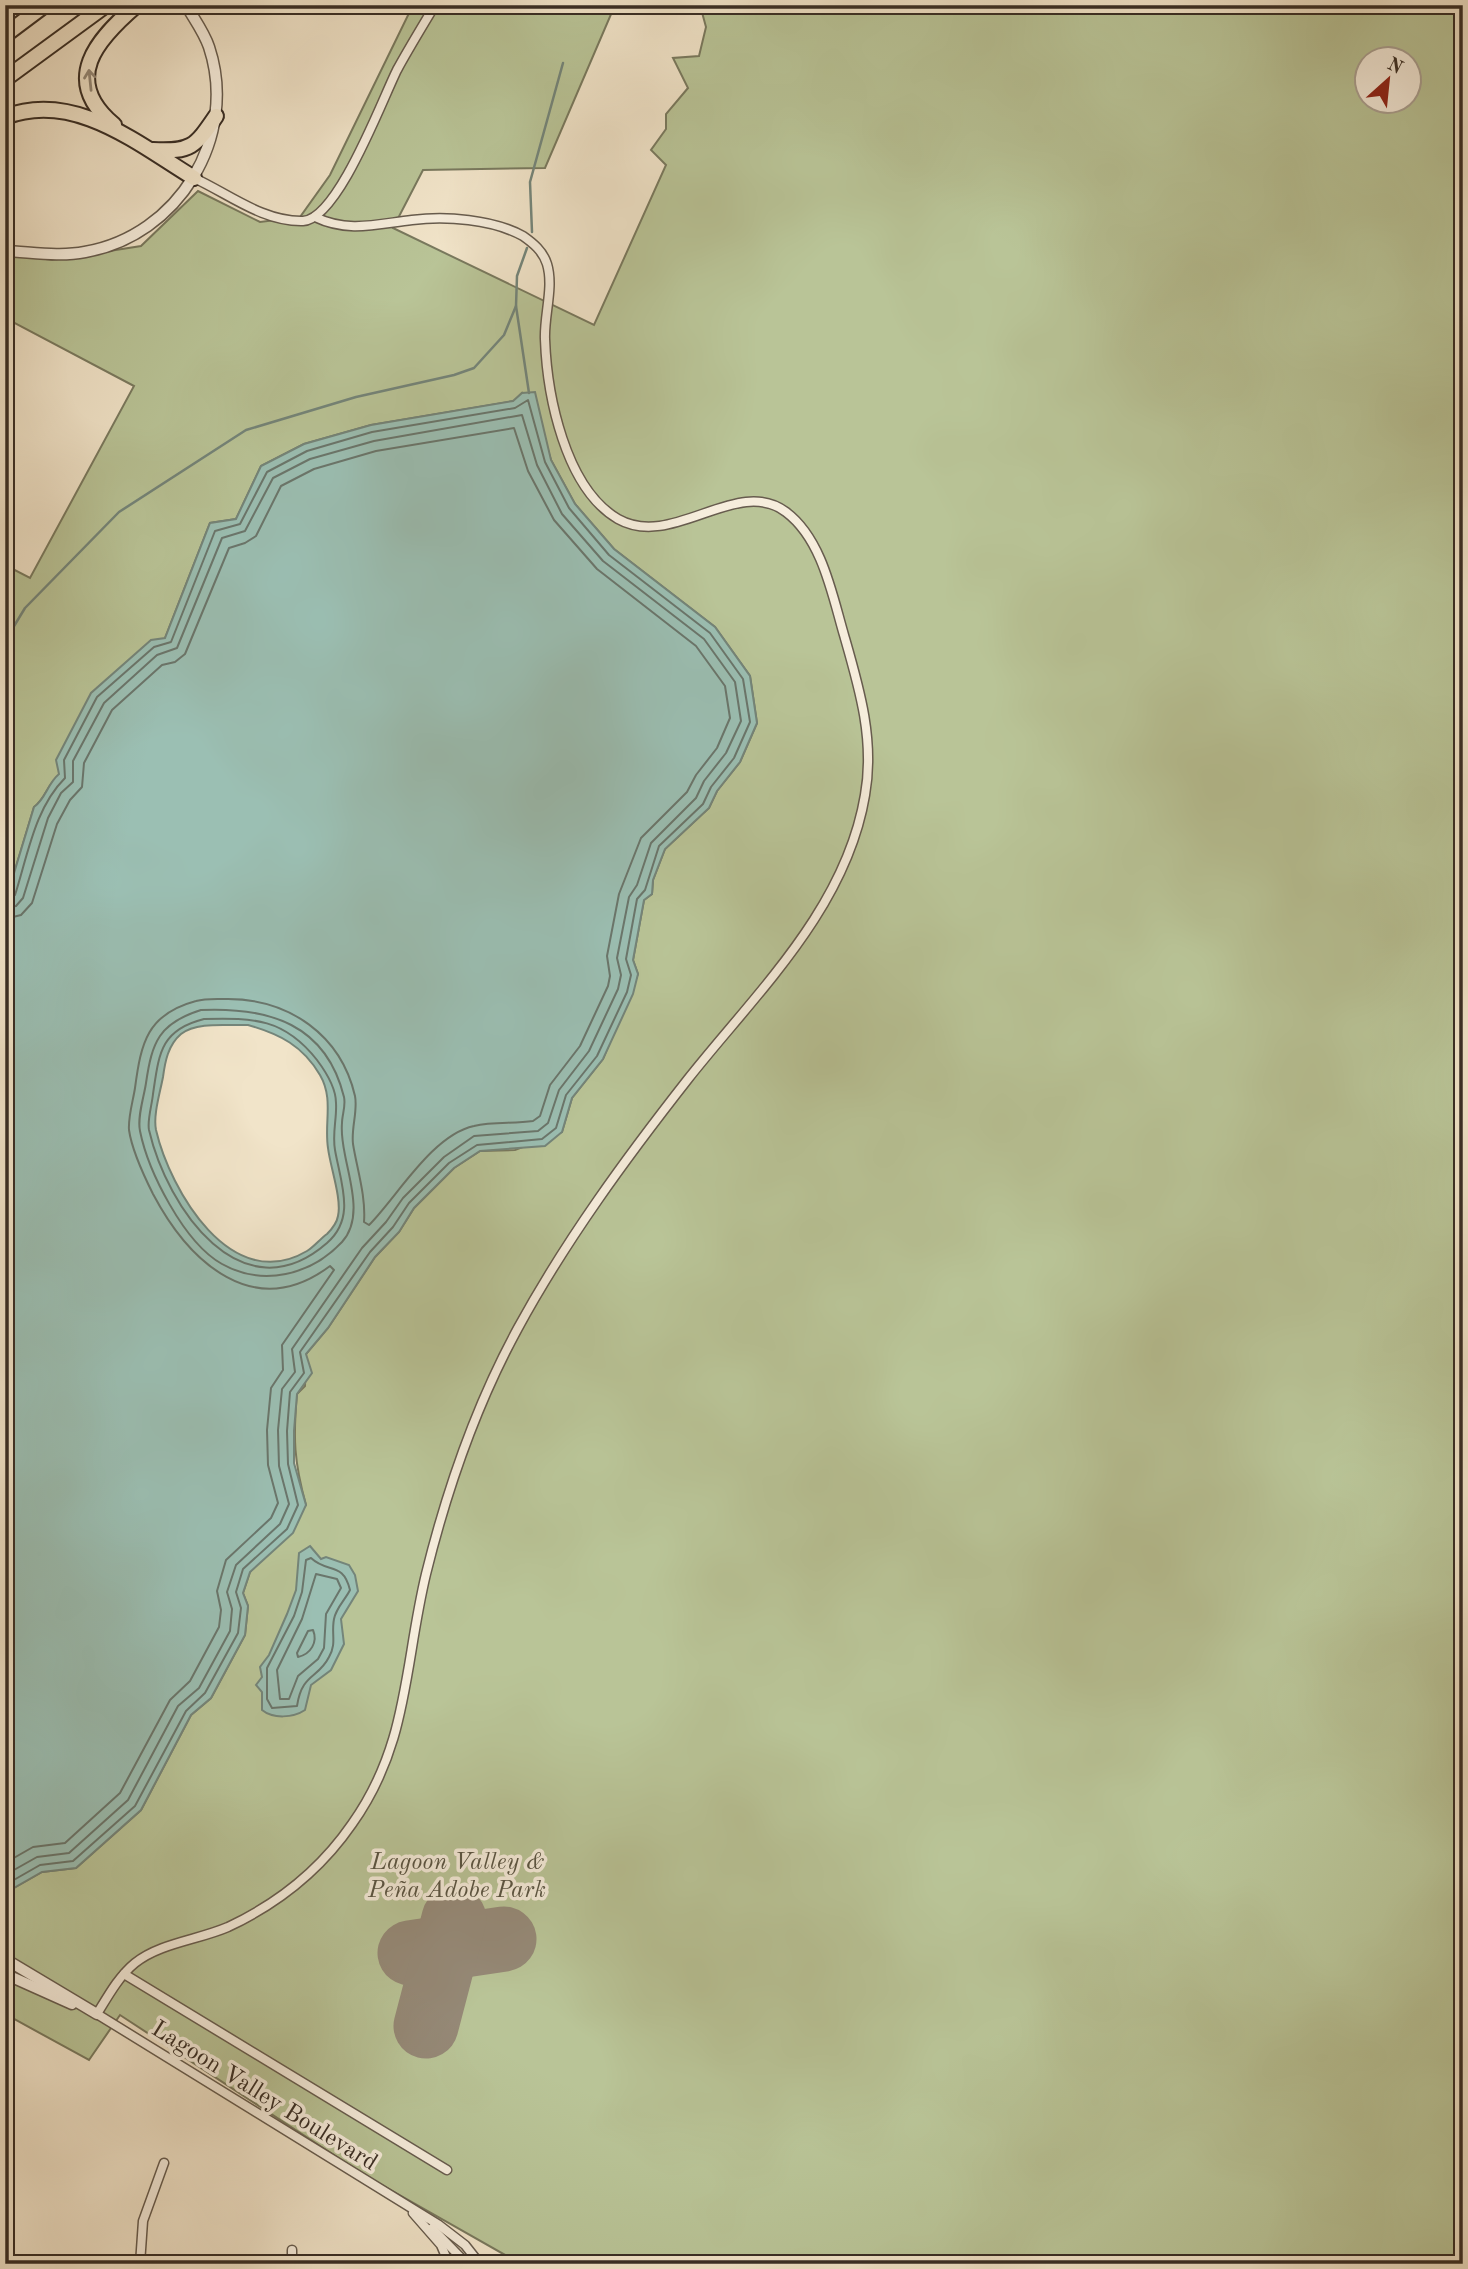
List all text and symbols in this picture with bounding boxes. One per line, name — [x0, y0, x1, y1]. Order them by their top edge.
north arrow — [1352, 46, 1422, 116]
text: N — [1384, 55, 1406, 79]
one-way arrow — [83, 70, 96, 92]
park label: Lagoon Valley & Peña Adobe Park — [367, 1851, 546, 1903]
street label: Lagoon Valley Boulevard — [147, 2017, 381, 2176]

